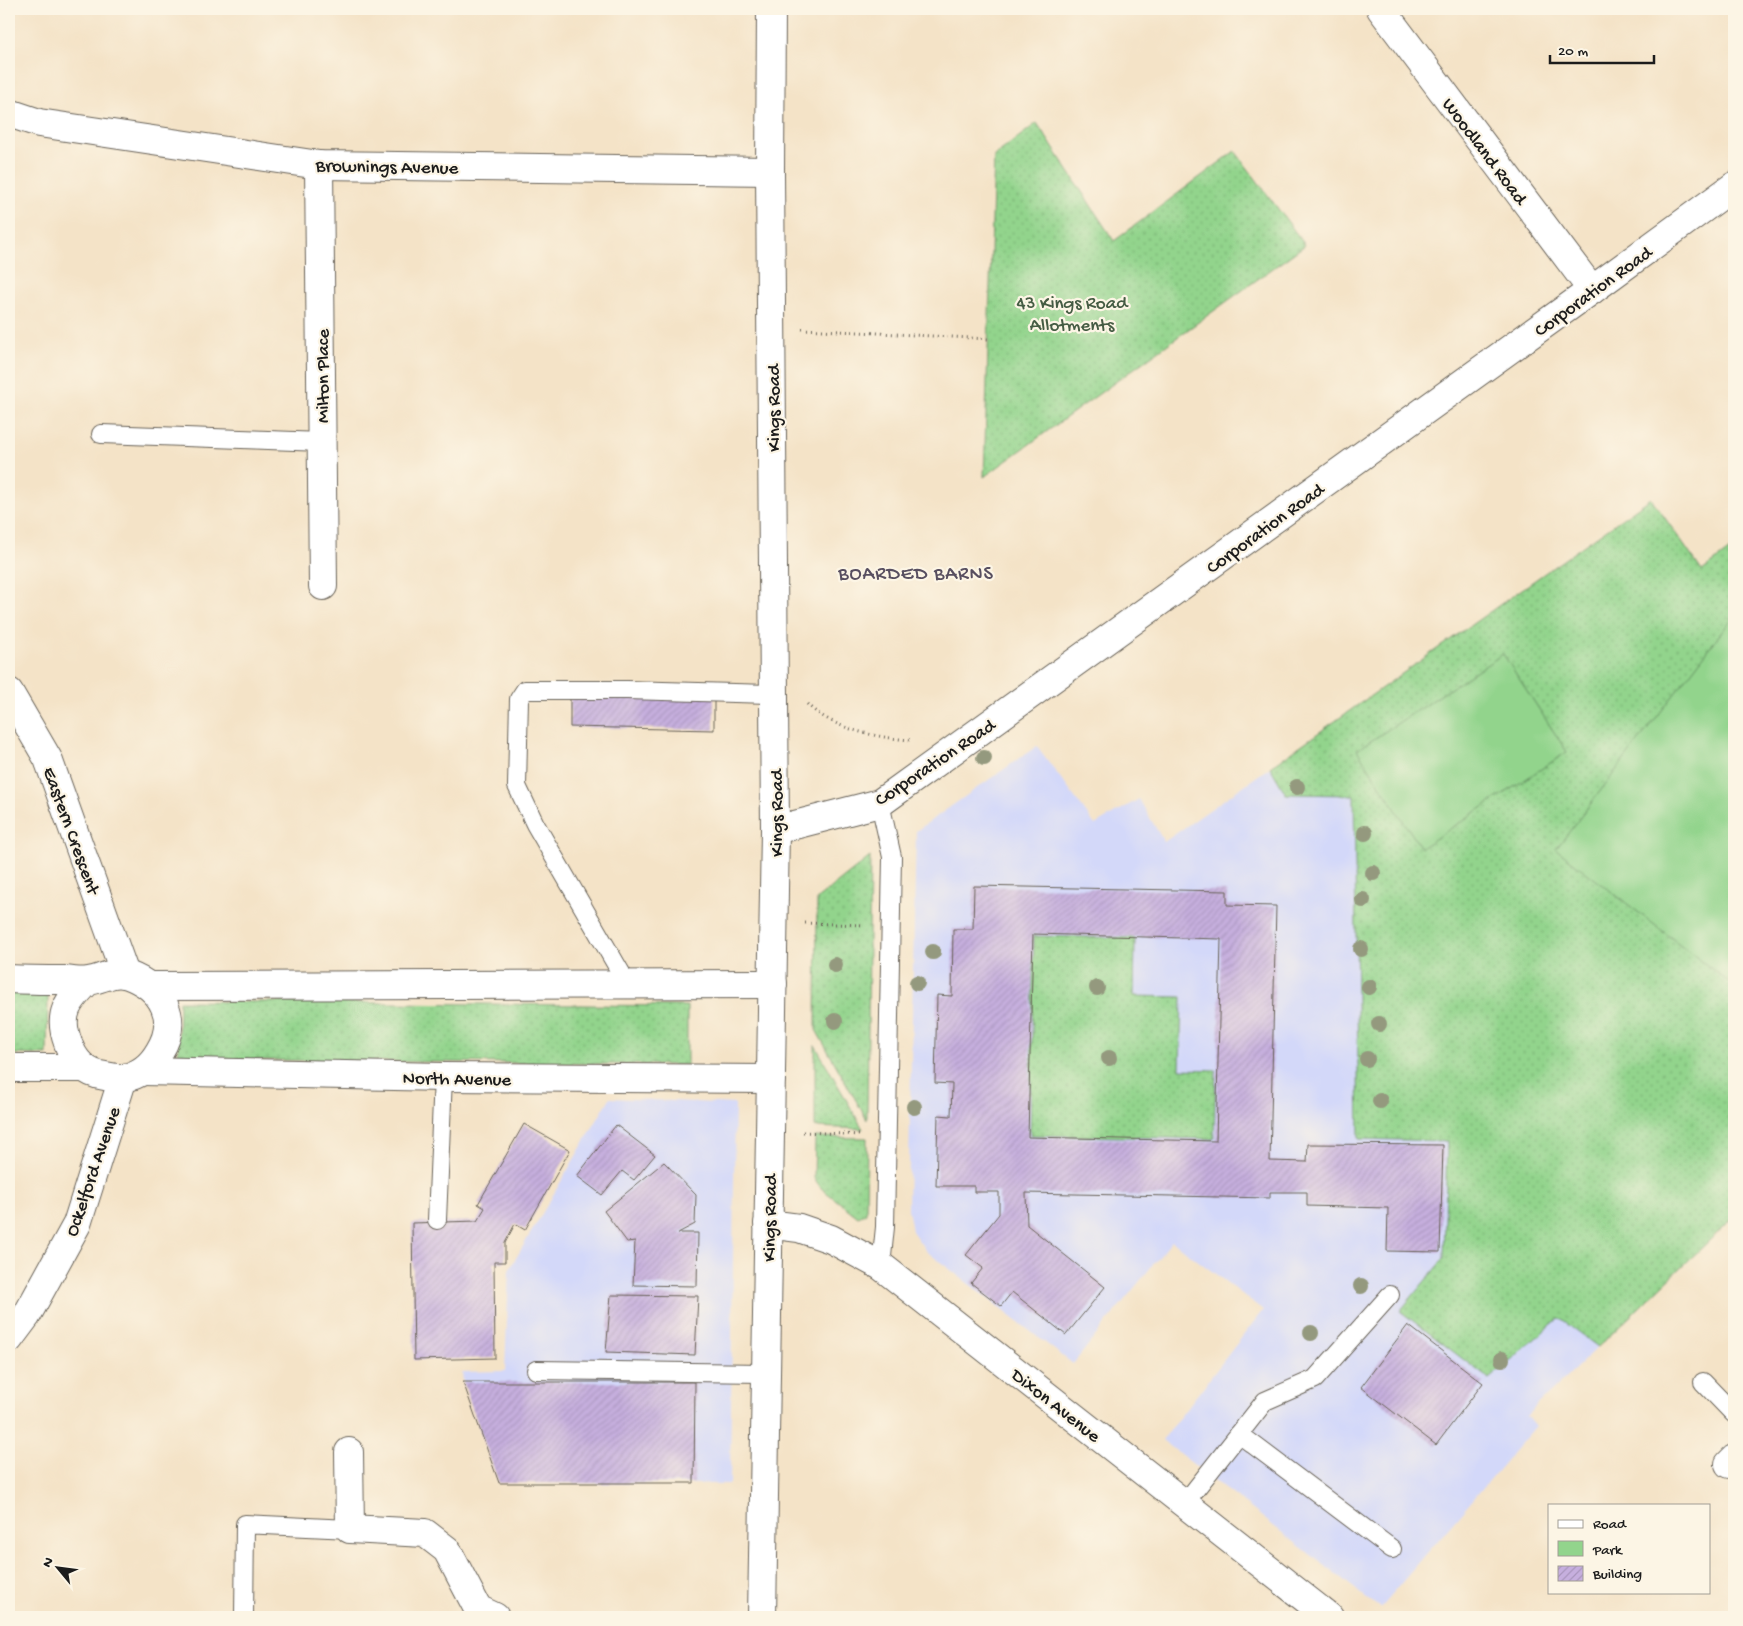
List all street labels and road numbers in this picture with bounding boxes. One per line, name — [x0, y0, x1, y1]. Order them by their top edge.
street label: Woodland Road — [1436, 94, 1532, 212]
street label: Brownings Avenue — [314, 156, 459, 181]
street label: Corporation Road — [1531, 241, 1659, 343]
street label: Milton Place — [313, 329, 336, 423]
street label: Kings Road — [764, 362, 787, 452]
street label: Corporation Road — [1203, 478, 1331, 580]
street label: Corporation Road — [871, 714, 1002, 813]
street label: Eastern Crescent — [36, 764, 104, 900]
street label: Kings Road — [767, 767, 790, 857]
street label: North Avenue — [402, 1068, 512, 1093]
street label: Ockelford Avenue — [61, 1104, 127, 1240]
street label: Kings Road — [759, 1172, 784, 1262]
street label: Dixon Avenue — [1004, 1364, 1104, 1449]

